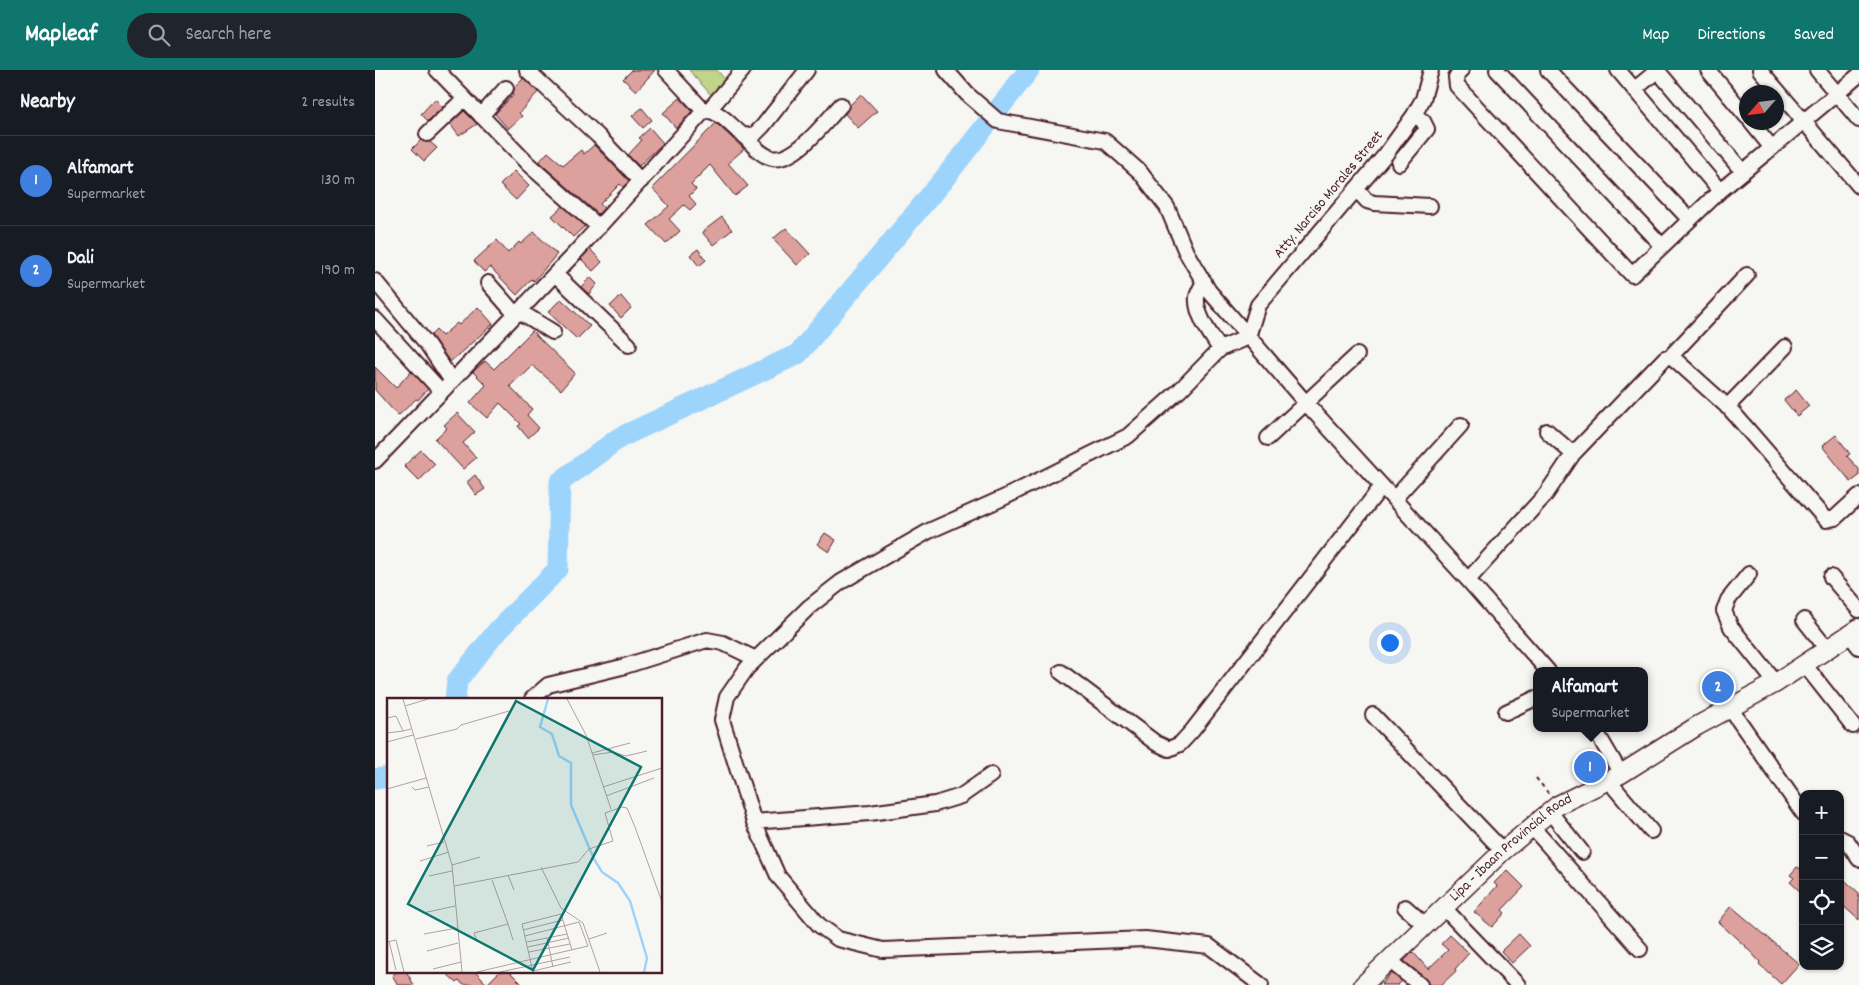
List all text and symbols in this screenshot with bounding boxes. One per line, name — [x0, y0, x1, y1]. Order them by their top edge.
search box — [127, 13, 477, 58]
text: Mapleaf — [25, 18, 97, 52]
icon: search — [145, 21, 173, 49]
text: Search here — [185, 22, 271, 49]
text: Map — [1642, 23, 1669, 48]
text: Directions — [1697, 23, 1766, 48]
text: Saved — [1794, 23, 1834, 48]
north arrow — [1739, 85, 1784, 130]
text: Nearby — [20, 88, 75, 118]
text: 2 results — [301, 91, 355, 114]
street label: Atty. Narciso Morales Street — [1269, 126, 1389, 264]
text: Alfamart — [67, 156, 134, 183]
text: 1 — [34, 169, 38, 192]
text: 130 m — [321, 169, 355, 192]
text: Supermarket — [67, 183, 145, 206]
text: Dali — [67, 246, 94, 273]
text: 2 — [33, 259, 40, 282]
text: 190 m — [321, 259, 355, 282]
text: Supermarket — [67, 273, 145, 296]
your location — [1377, 630, 1403, 656]
popup — [1533, 667, 1648, 732]
pin: 2 — [1702, 668, 1734, 706]
text: Alfamart — [1551, 675, 1618, 702]
inset map — [387, 698, 663, 972]
text: Supermarket — [1551, 702, 1630, 725]
pin: 1 — [1574, 748, 1606, 786]
street label: Lipa - Ibaan Provincial Road — [1445, 789, 1576, 907]
map controls — [1799, 790, 1844, 970]
button: + — [1799, 790, 1844, 835]
button: − — [1799, 835, 1844, 880]
button: locate — [1799, 880, 1844, 925]
button: layers — [1799, 925, 1844, 970]

